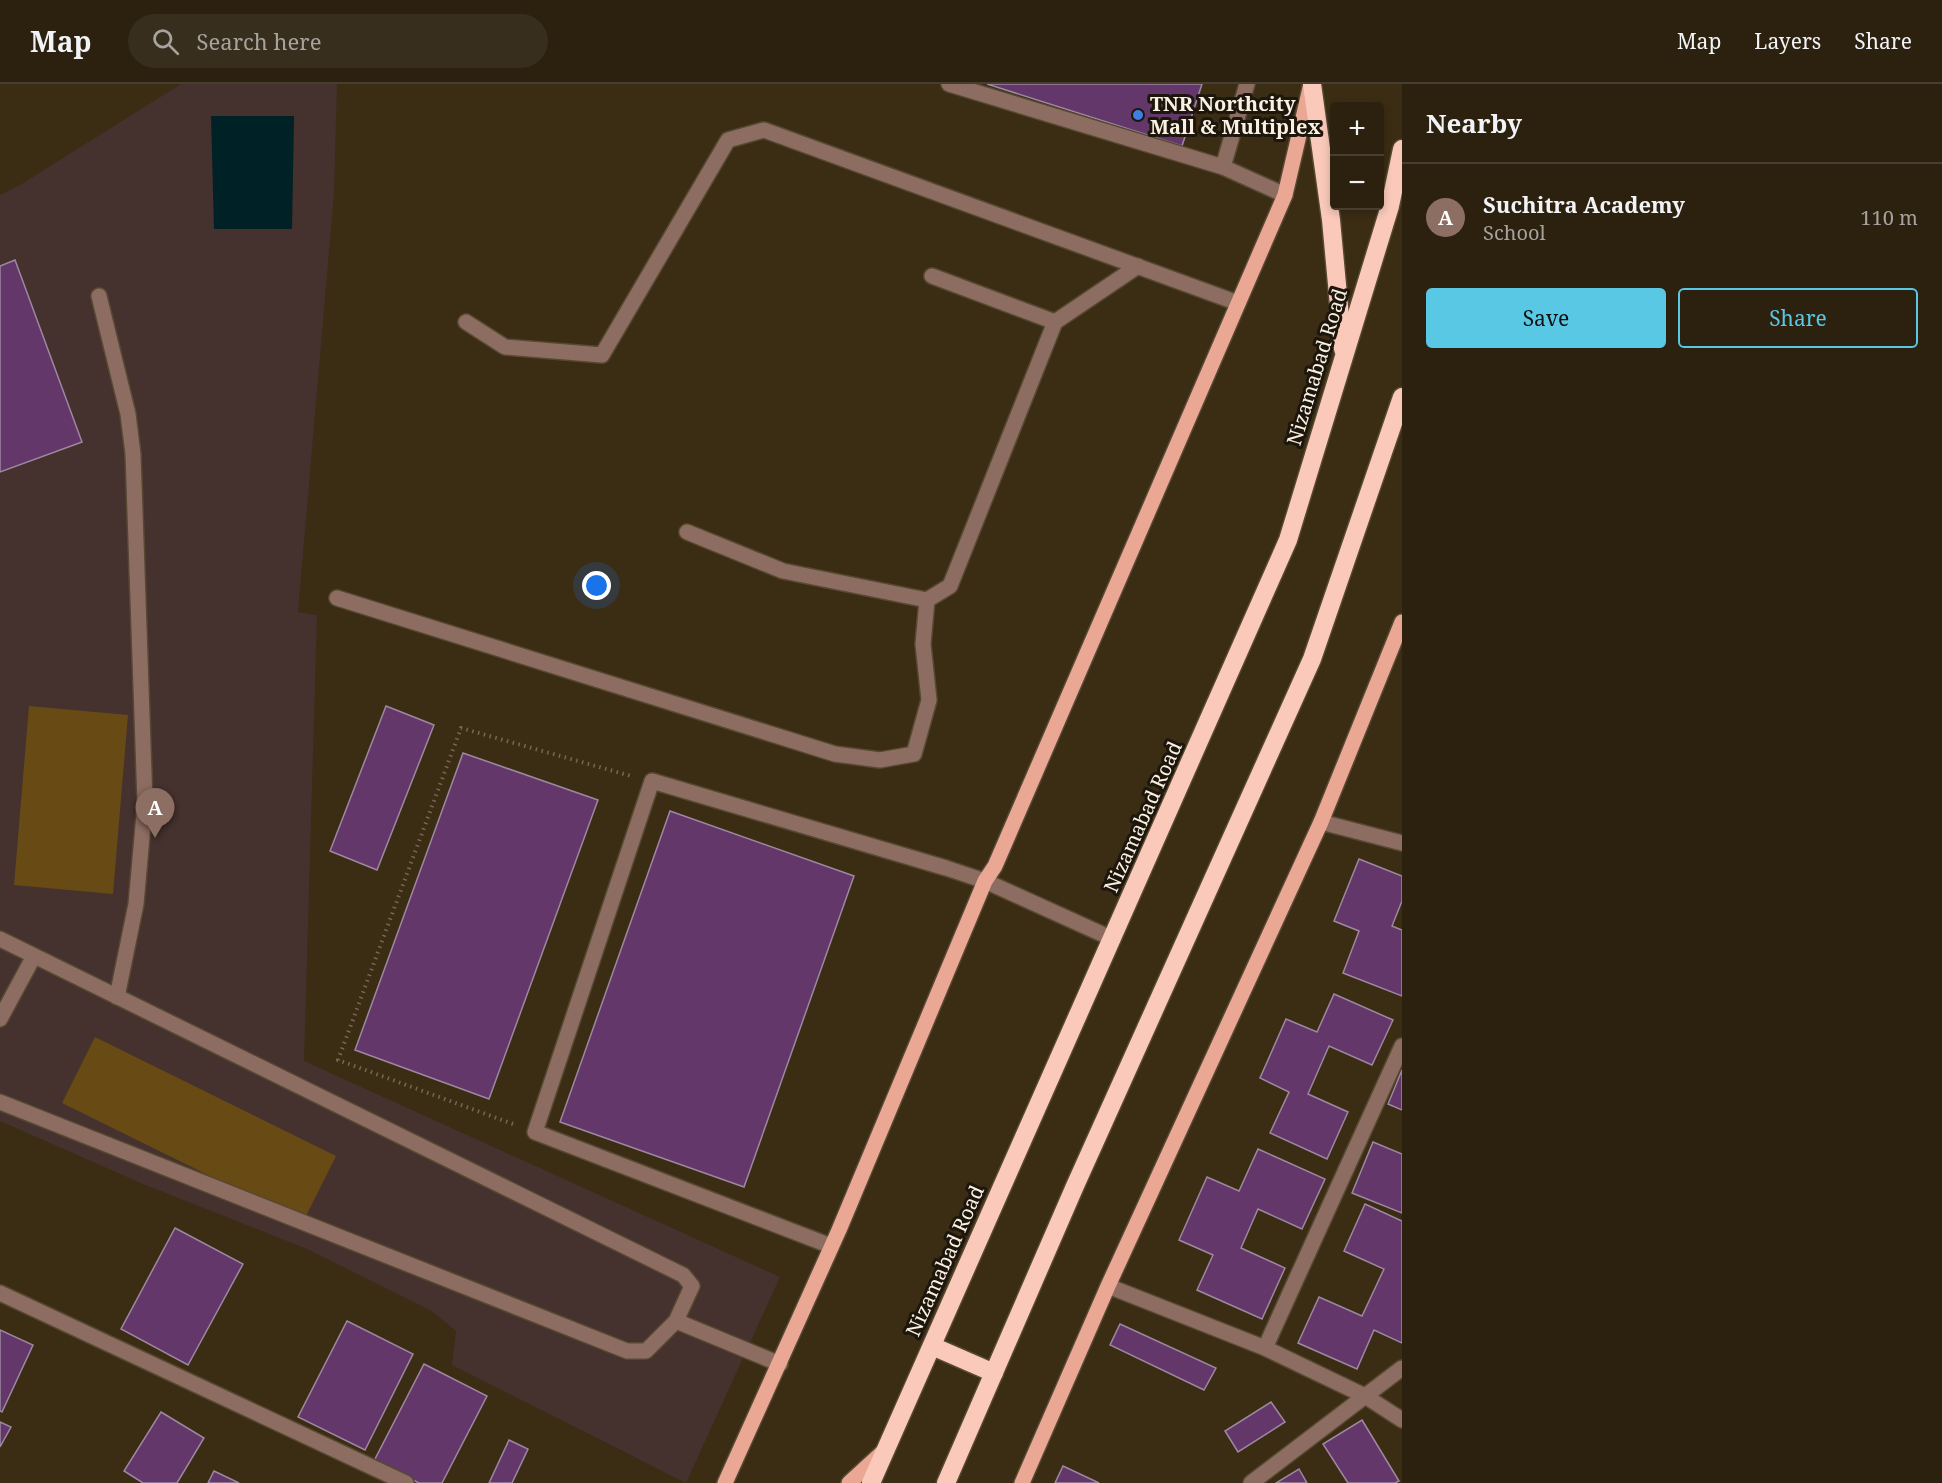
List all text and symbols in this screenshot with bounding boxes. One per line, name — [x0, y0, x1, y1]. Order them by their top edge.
search box — [128, 14, 548, 68]
text: Map — [30, 22, 92, 60]
icon: search — [149, 25, 182, 58]
text: Search here — [197, 26, 321, 56]
text: Map — [1677, 27, 1721, 55]
text: Layers — [1754, 27, 1821, 55]
text: Share — [1854, 27, 1912, 55]
place label: TNR Northcity Mall & Multiplex — [1150, 90, 1320, 140]
map controls — [1330, 102, 1384, 210]
button: + — [1330, 102, 1384, 156]
text: Nearby — [1426, 105, 1522, 141]
marker: TNR Northcity Mall & Multiplex — [1131, 108, 1145, 122]
button: − — [1330, 156, 1384, 210]
text: Suchitra Academy — [1483, 189, 1685, 219]
text: A — [1438, 204, 1453, 231]
text: 110 m — [1860, 204, 1918, 231]
text: School — [1483, 219, 1546, 246]
street label: Nizamabad Road — [1280, 285, 1353, 449]
button: Save — [1426, 288, 1666, 348]
button: Share — [1678, 288, 1918, 348]
your location — [582, 571, 611, 600]
street label: Nizamabad Road — [1097, 737, 1188, 897]
pin: A — [136, 788, 174, 838]
street label: Nizamabad Road — [899, 1181, 990, 1341]

